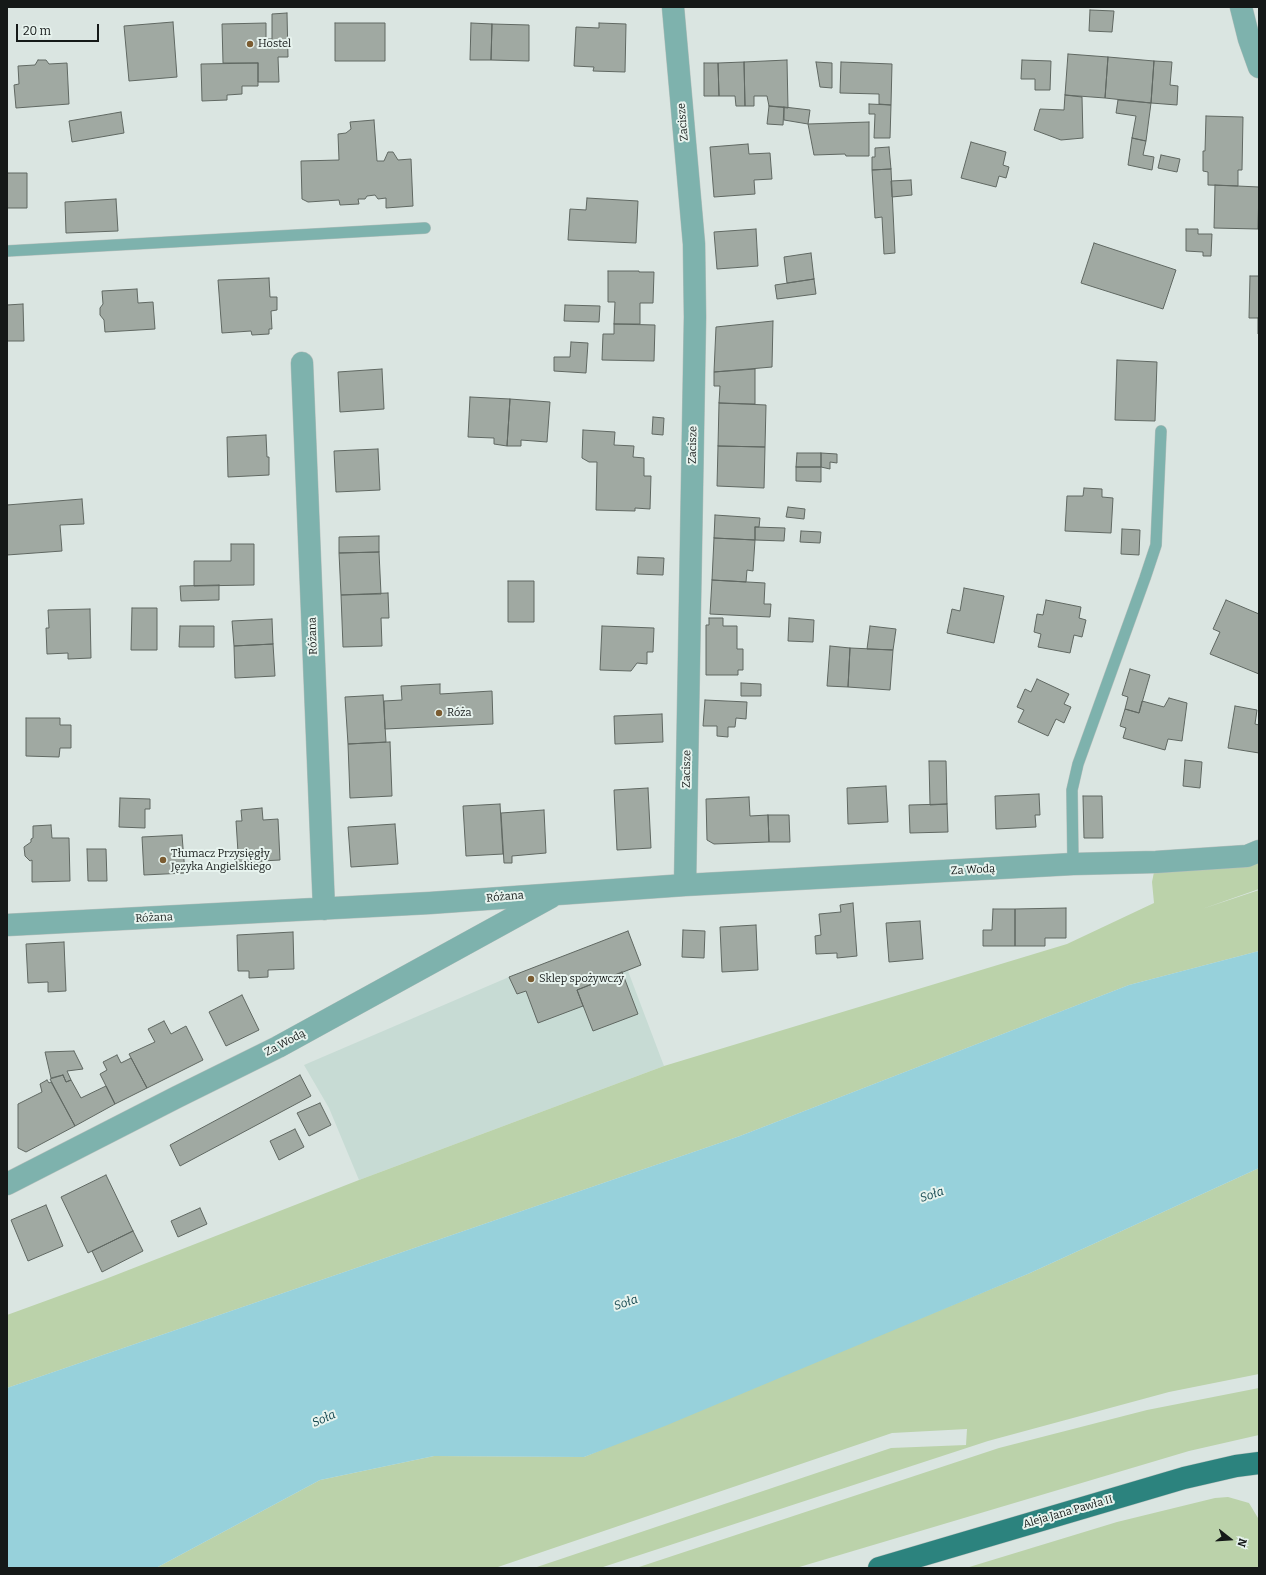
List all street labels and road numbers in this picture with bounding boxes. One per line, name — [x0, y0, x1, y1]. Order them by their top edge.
street label: Zacisze — [675, 102, 691, 142]
street label: Zacisze — [686, 426, 700, 464]
street label: Różana — [306, 617, 320, 655]
street label: Zacisze — [680, 750, 694, 788]
street label: Za Wodą — [951, 862, 995, 878]
street label: Różana — [486, 889, 524, 905]
street label: Różana — [135, 910, 173, 926]
street label: Za Wodą — [262, 1027, 308, 1059]
street label: Aleja Jana Pawła II — [1022, 1493, 1114, 1531]

